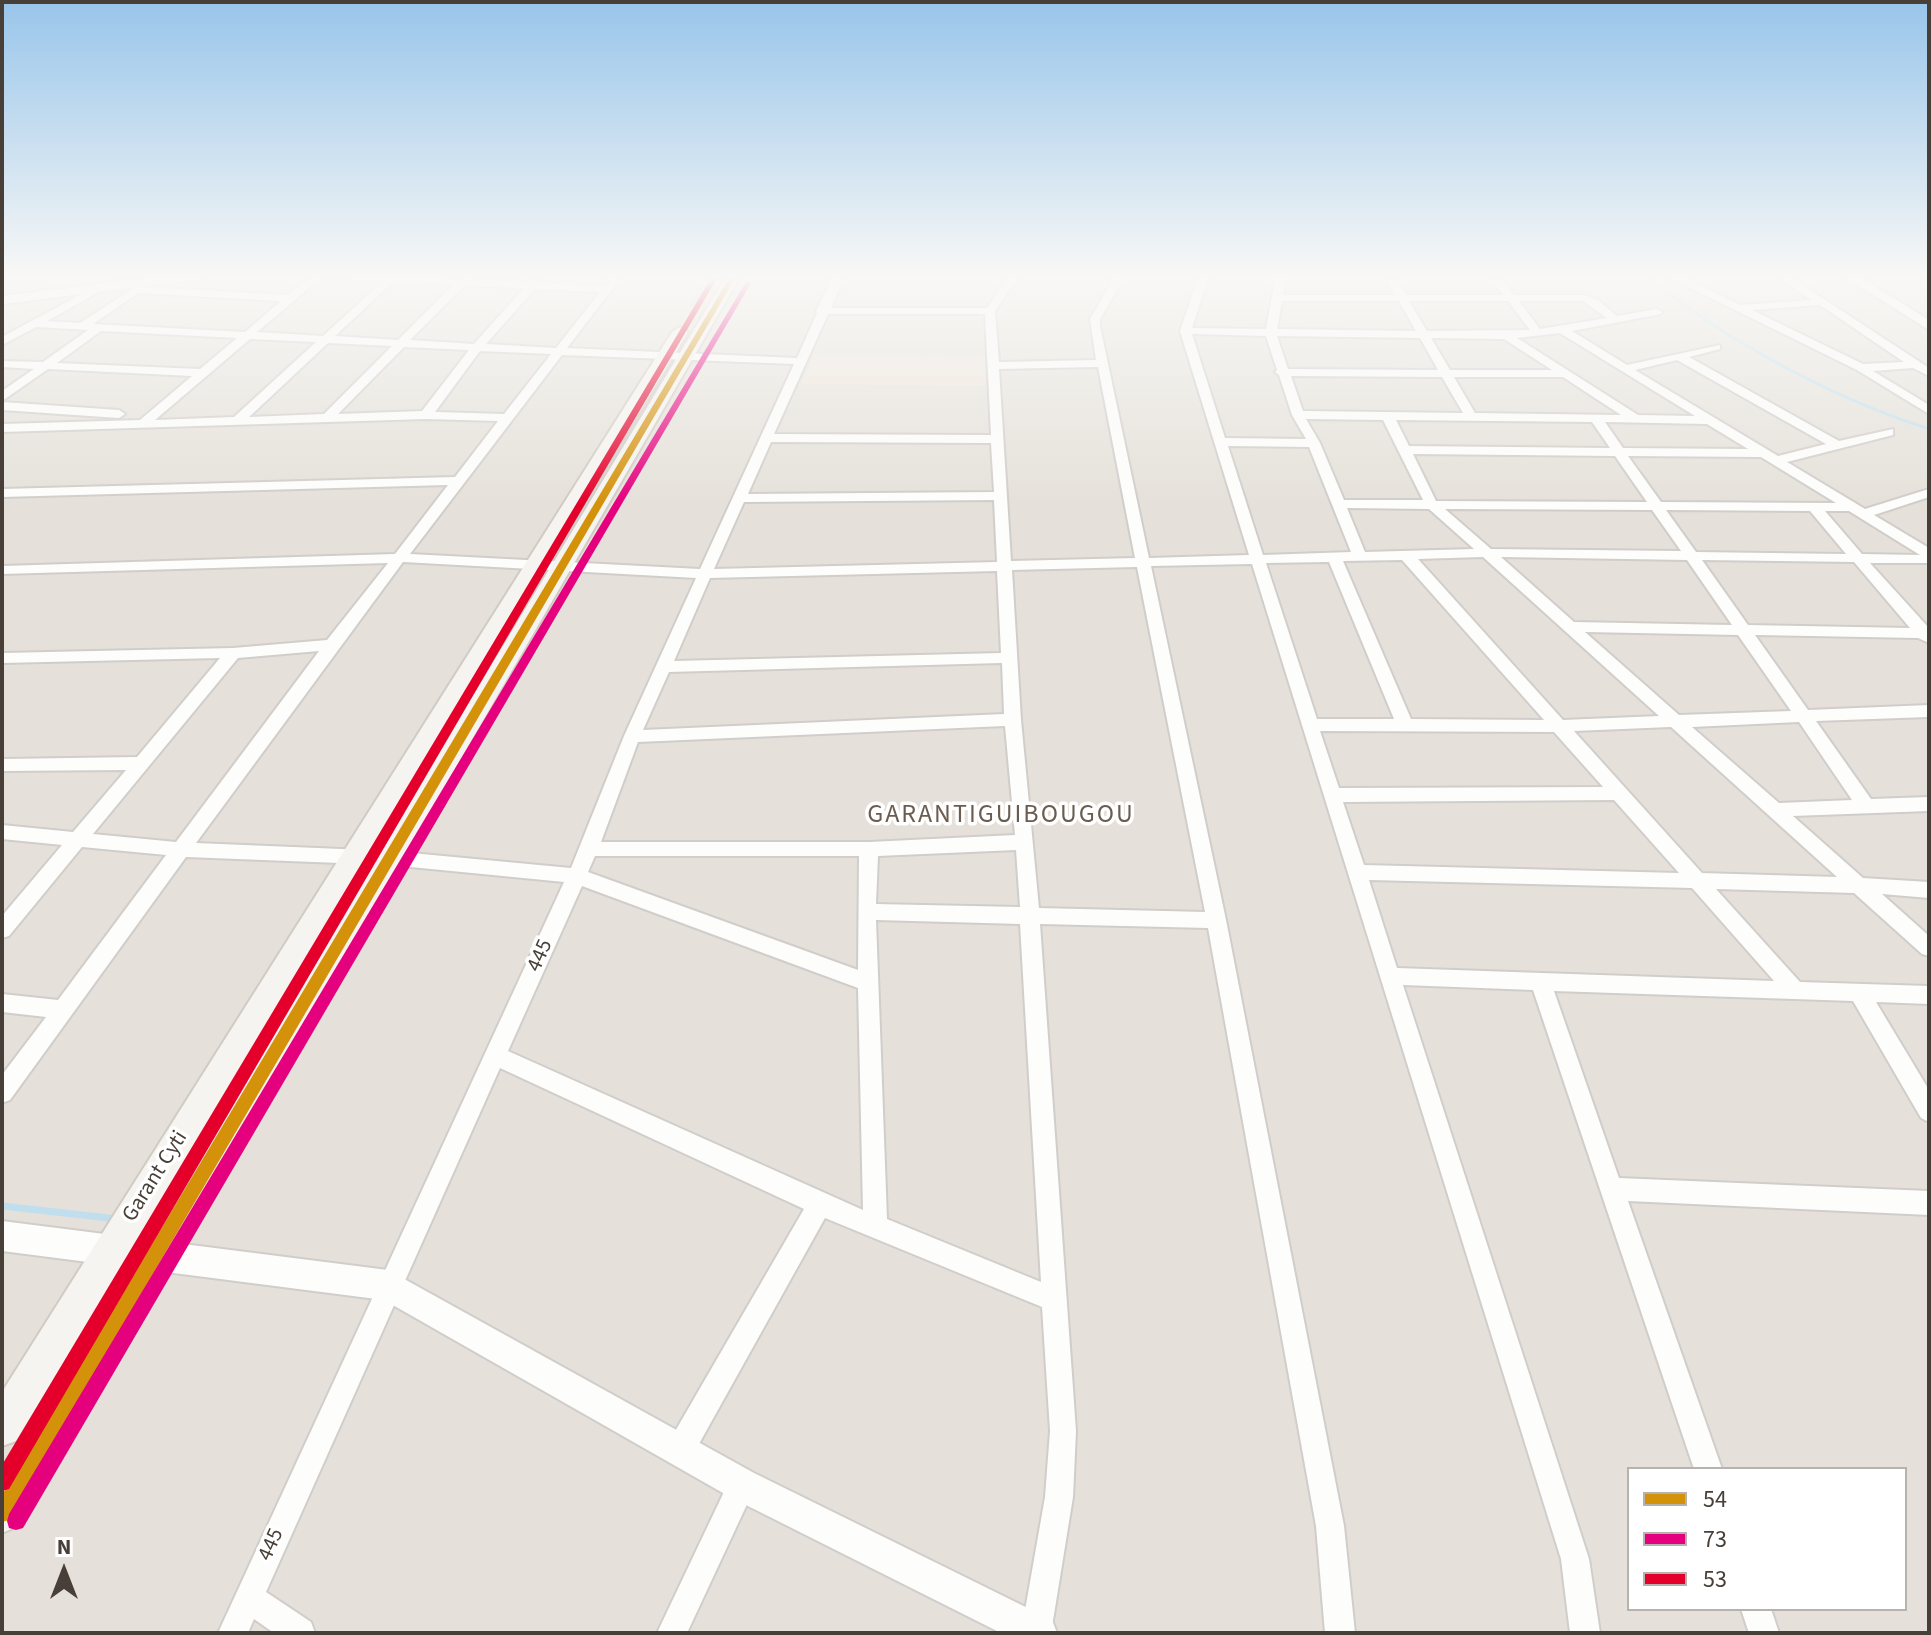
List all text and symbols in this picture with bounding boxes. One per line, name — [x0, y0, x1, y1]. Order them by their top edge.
district label: GARANTIGUIBOUGOU — [867, 800, 1135, 832]
street label: 445 — [522, 936, 560, 976]
street label: Garant Cyti — [118, 1127, 194, 1227]
legend — [1627, 1467, 1907, 1611]
text: 54 — [1703, 1482, 1727, 1517]
text: 73 — [1703, 1522, 1727, 1557]
street label: 445 — [253, 1525, 291, 1565]
north arrow — [24, 1531, 104, 1611]
text: N — [57, 1531, 71, 1563]
text: 53 — [1703, 1562, 1727, 1597]

